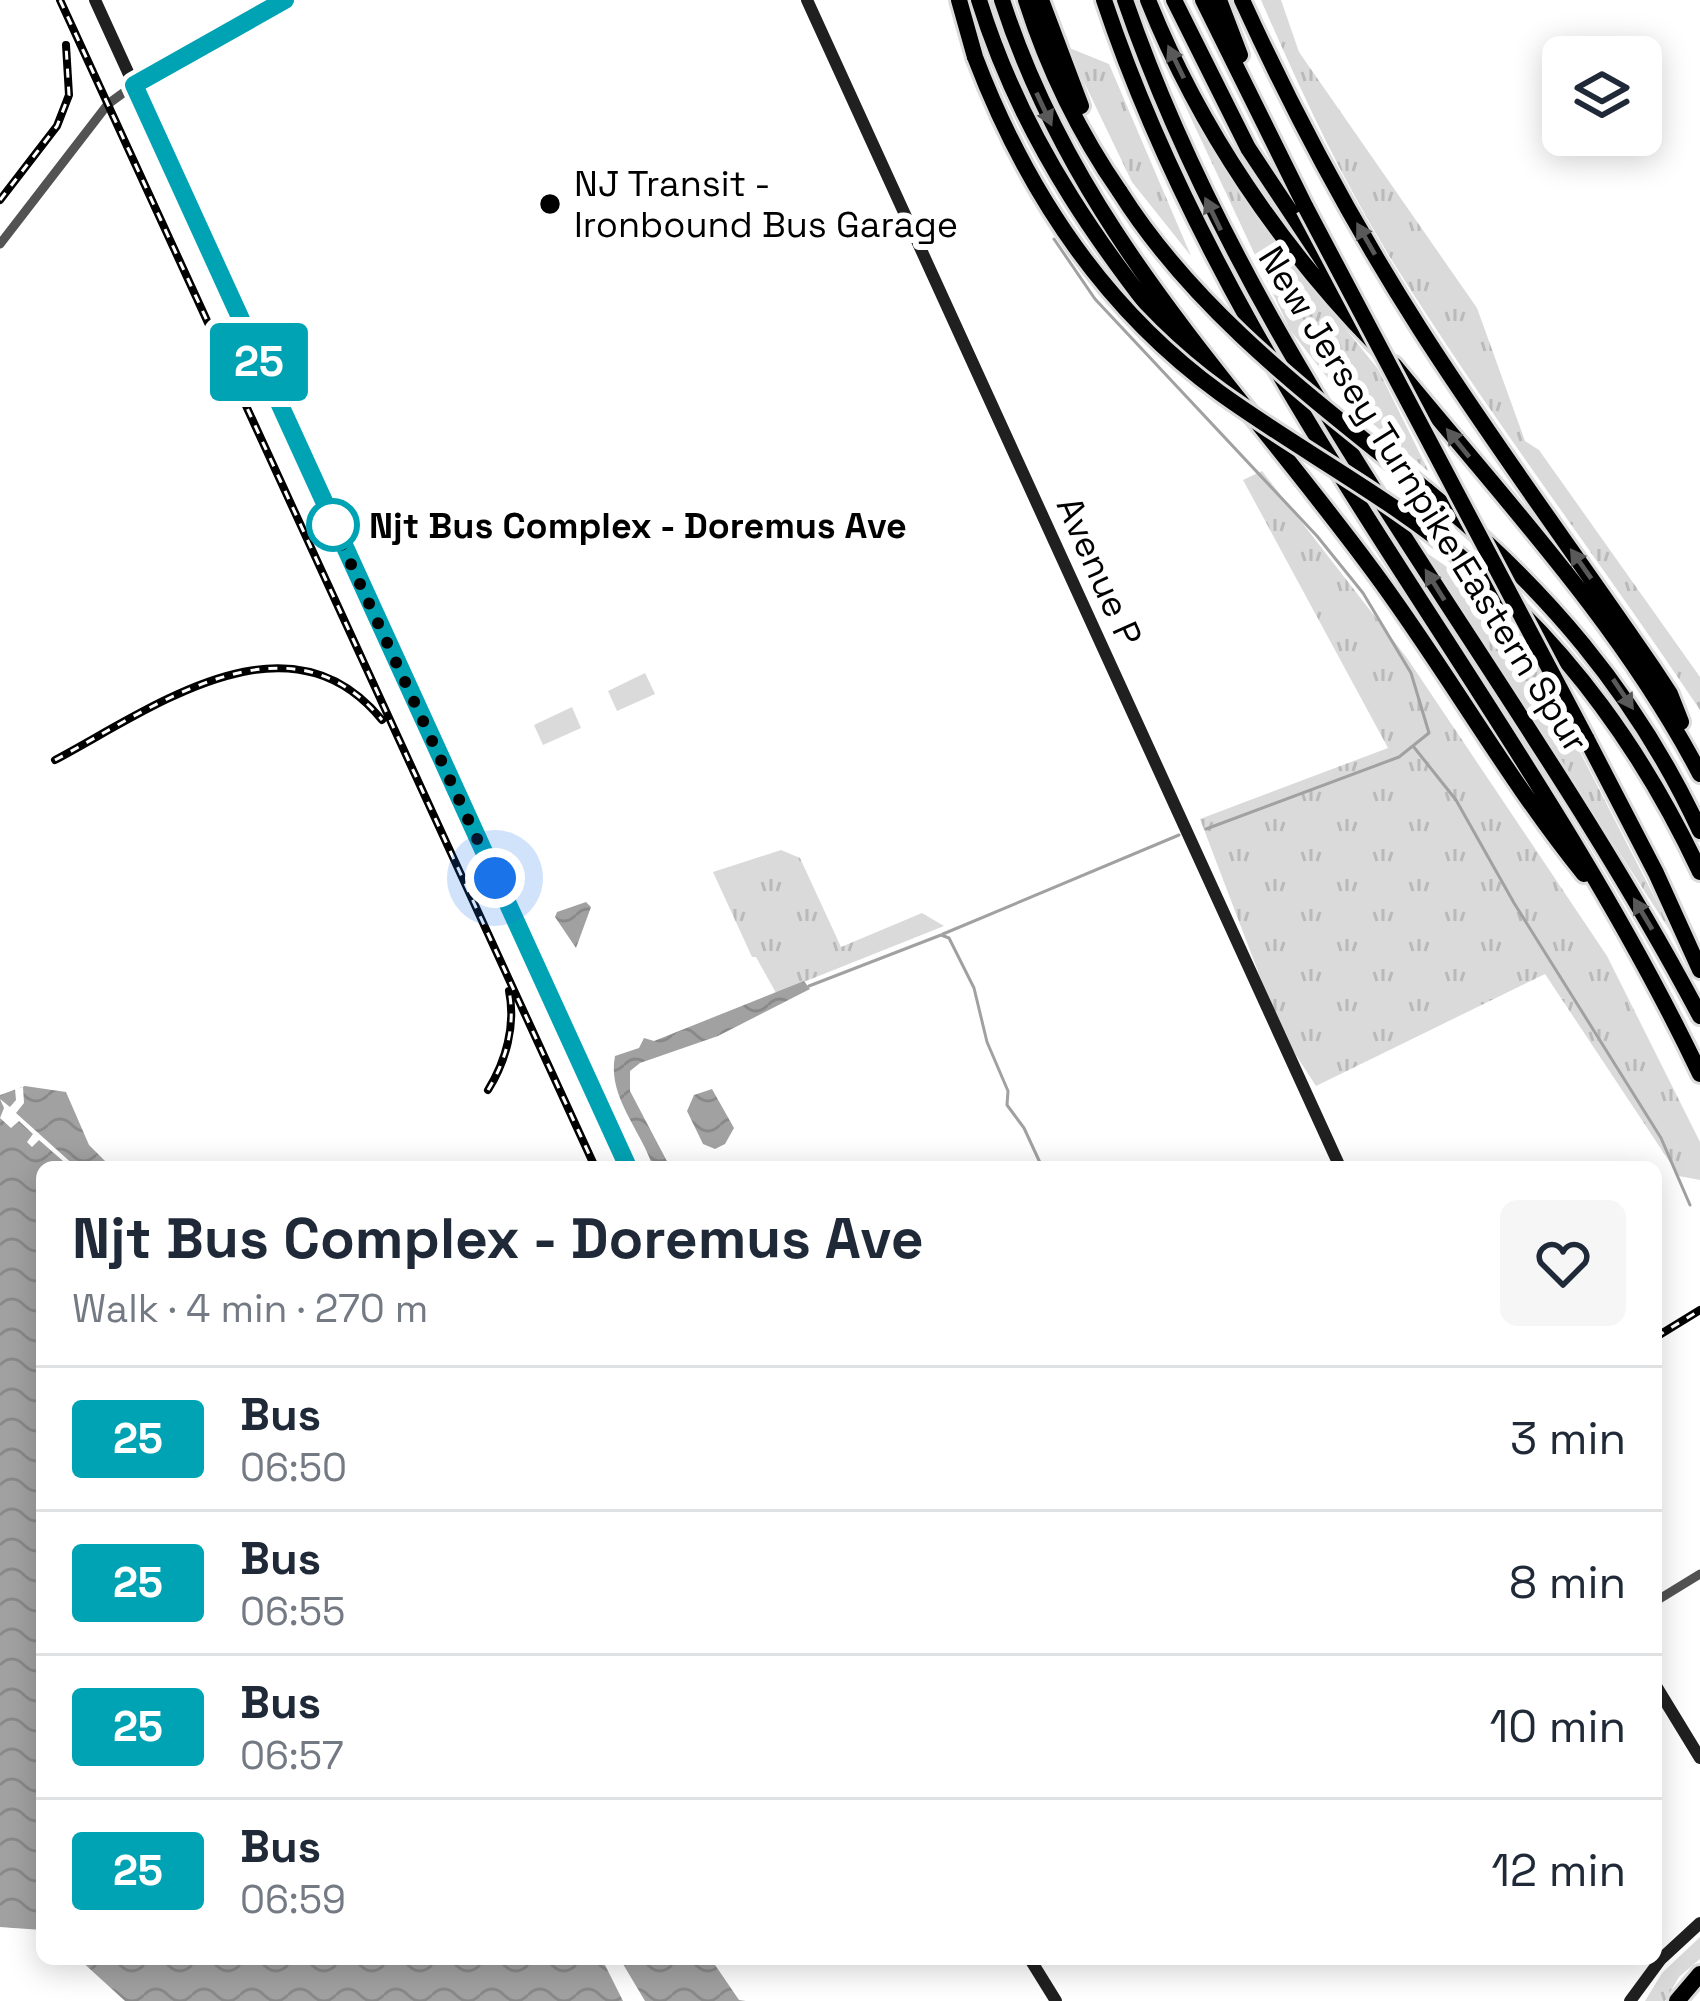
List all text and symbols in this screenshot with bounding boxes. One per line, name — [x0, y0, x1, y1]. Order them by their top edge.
map controls — [1542, 36, 1662, 156]
button: layers — [1542, 36, 1662, 156]
one-way arrow — [1166, 45, 1186, 79]
one-way arrow — [1034, 92, 1054, 127]
place label: NJ Transit - Ironbound Bus Garage — [574, 161, 958, 248]
marker: NJ Transit - Ironbound Bus Garage — [537, 191, 563, 217]
one-way arrow — [1203, 196, 1223, 231]
one-way arrow — [1356, 222, 1377, 256]
street label: New Jersey Turnpike Eastern Spur — [1248, 238, 1598, 761]
line badge: 25 — [205, 323, 313, 401]
text: 25 — [234, 335, 284, 388]
one-way arrow — [1446, 428, 1471, 459]
street label: Avenue P — [1046, 490, 1152, 653]
marker: Njt Bus Complex - Doremus Ave — [308, 500, 358, 550]
place label: Njt Bus Complex - Doremus Ave — [369, 503, 907, 549]
one-way arrow — [1570, 548, 1593, 580]
one-way arrow — [1424, 568, 1446, 601]
one-way arrow — [1611, 678, 1634, 710]
your location — [465, 848, 525, 908]
one-way arrow — [1633, 897, 1654, 931]
button: heart — [1500, 1200, 1626, 1326]
text: Njt Bus Complex - Doremus Ave — [72, 1202, 924, 1275]
text: Walk · 4 min · 270 m — [72, 1284, 428, 1333]
text: Bus — [240, 1386, 321, 1443]
text: 3 min — [1510, 1410, 1626, 1467]
text: 25 — [113, 1412, 163, 1465]
text: 06:50 — [240, 1443, 347, 1492]
text: Bus — [240, 1530, 321, 1587]
text: 8 min — [1509, 1554, 1626, 1611]
text: 25 — [113, 1556, 163, 1609]
text: 06:55 — [240, 1587, 345, 1636]
text: Bus — [240, 1674, 321, 1731]
text: 10 min — [1489, 1698, 1626, 1755]
text: 25 — [113, 1700, 163, 1753]
text: 06:57 — [240, 1731, 344, 1780]
text: Bus — [240, 1818, 321, 1875]
text: 12 min — [1491, 1842, 1626, 1899]
text: 25 — [113, 1844, 163, 1897]
text: 06:59 — [240, 1875, 346, 1924]

